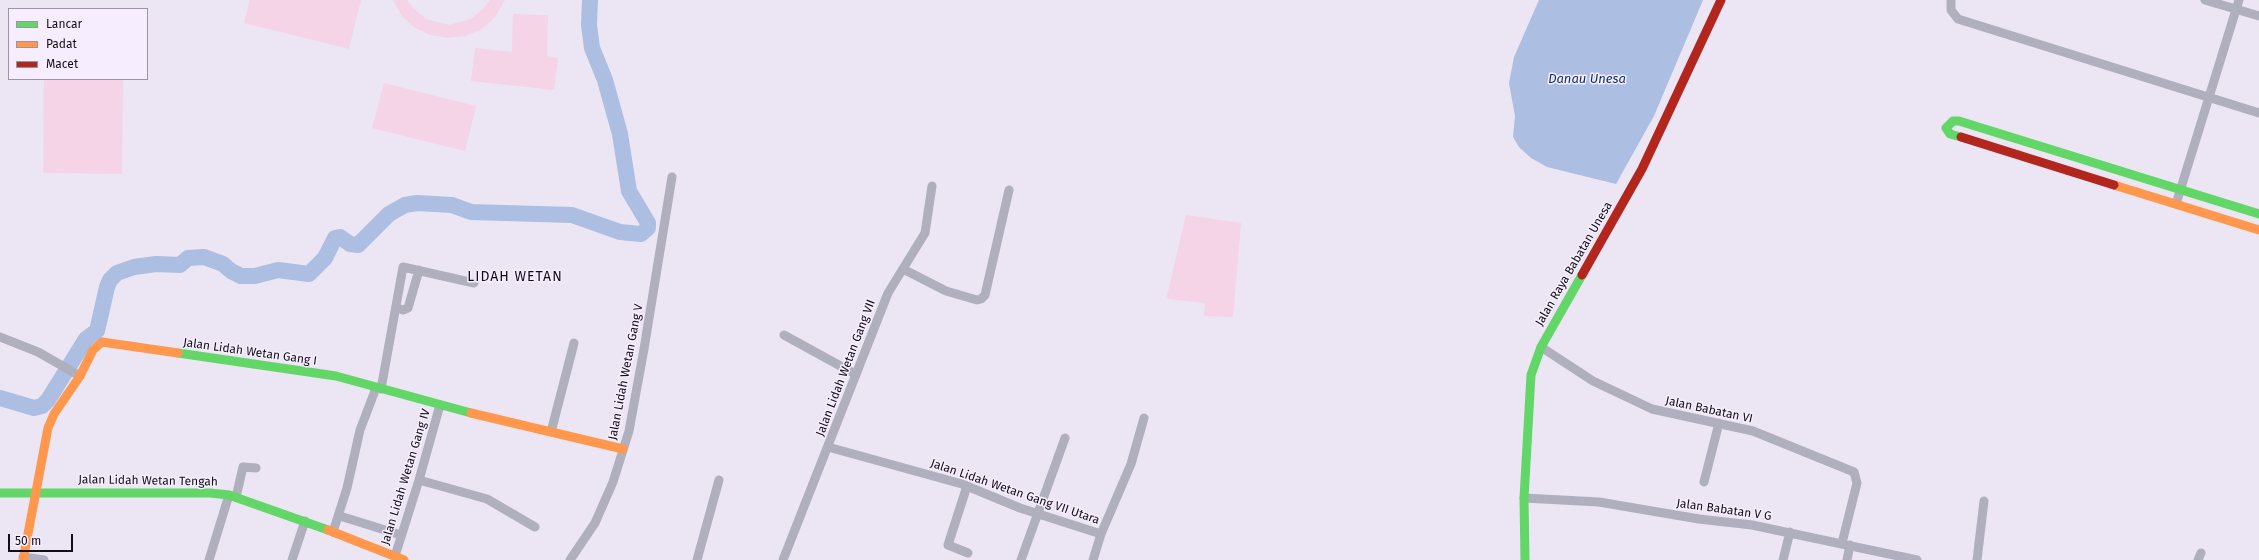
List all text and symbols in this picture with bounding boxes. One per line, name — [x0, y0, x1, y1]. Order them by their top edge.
legend — [8, 8, 148, 80]
text: Lancar — [46, 17, 82, 31]
text: Padat — [46, 37, 77, 51]
text: Macet — [46, 57, 78, 71]
water label: Danau Unesa — [1548, 71, 1626, 87]
street label: Jalan Raya Babatan Unesa — [1533, 199, 1615, 329]
district label: LIDAH WETAN — [467, 269, 563, 285]
street label: Jalan Lidah Wetan Gang VII — [813, 298, 879, 438]
street label: Jalan Lidah Wetan Gang V — [606, 303, 646, 441]
street label: Jalan Lidah Wetan Gang I — [182, 335, 318, 369]
street label: Jalan Babatan VI — [1664, 394, 1754, 426]
street label: Jalan Lidah Wetan Gang IV — [378, 407, 434, 547]
street label: Jalan Lidah Wetan Gang VII Utara — [929, 456, 1101, 528]
street label: Jalan Lidah Wetan Tengah — [78, 473, 218, 489]
street label: Jalan Babatan V G — [1675, 496, 1773, 524]
scale bar — [10, 526, 75, 552]
text: 50 m — [15, 534, 41, 548]

